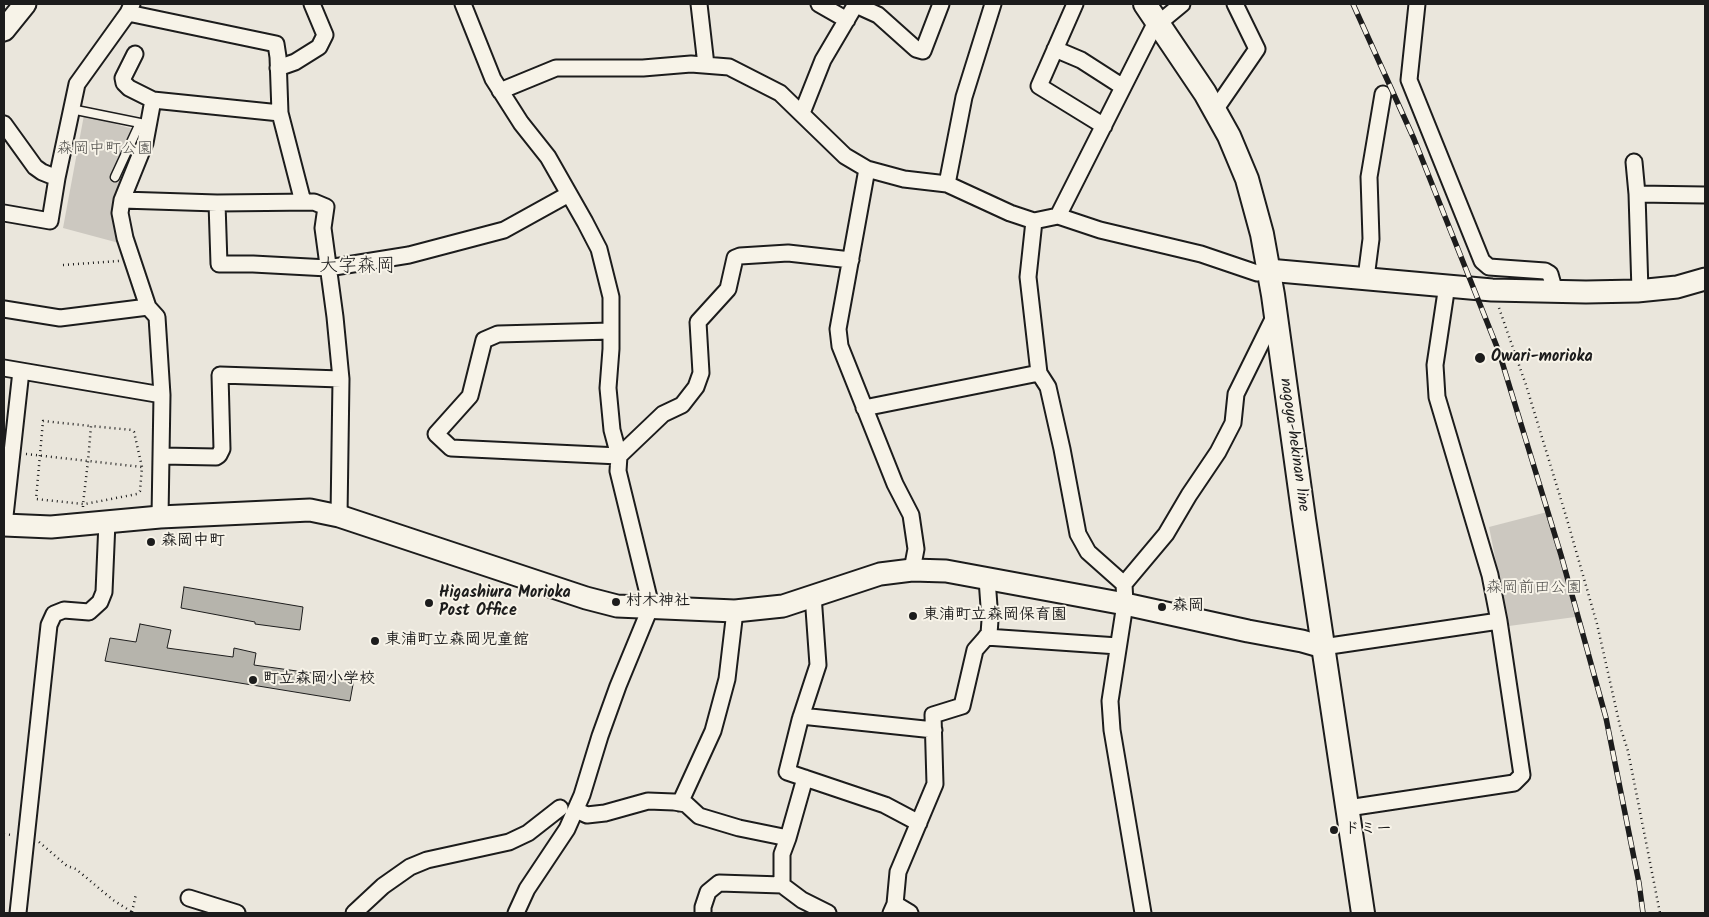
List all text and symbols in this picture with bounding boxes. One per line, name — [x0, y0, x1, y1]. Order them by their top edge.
park label: 森岡中町公園 — [57, 140, 153, 160]
district label: 大字森岡 — [319, 257, 395, 279]
place label: Owari-morioka — [1491, 348, 1593, 368]
marker: Owari-morioka — [1473, 351, 1487, 365]
street label: nagoya-hekinan line — [1274, 377, 1312, 513]
place label: 森岡中町 — [161, 532, 225, 552]
marker: 森岡中町 — [145, 536, 157, 548]
park label: 森岡前田公園 — [1486, 579, 1582, 599]
place label: Higashiura Morioka Post Office — [439, 584, 571, 622]
place label: 村木神社 — [626, 592, 690, 612]
marker: 村木神社 — [610, 596, 622, 608]
marker: Higashiura Morioka Post Office — [423, 597, 435, 609]
place label: 森岡 — [1172, 597, 1204, 617]
marker: 森岡 — [1156, 601, 1168, 613]
place label: 東浦町立森岡保育園 — [923, 606, 1067, 626]
marker: 東浦町立森岡保育園 — [907, 610, 919, 622]
place label: 東浦町立森岡児童館 — [385, 631, 529, 651]
marker: 東浦町立森岡児童館 — [369, 635, 381, 647]
place label: 町立森岡小学校 — [263, 670, 375, 690]
marker: 町立森岡小学校 — [247, 674, 259, 686]
place label: ドミー — [1344, 820, 1392, 840]
marker: ドミー — [1328, 824, 1340, 836]

